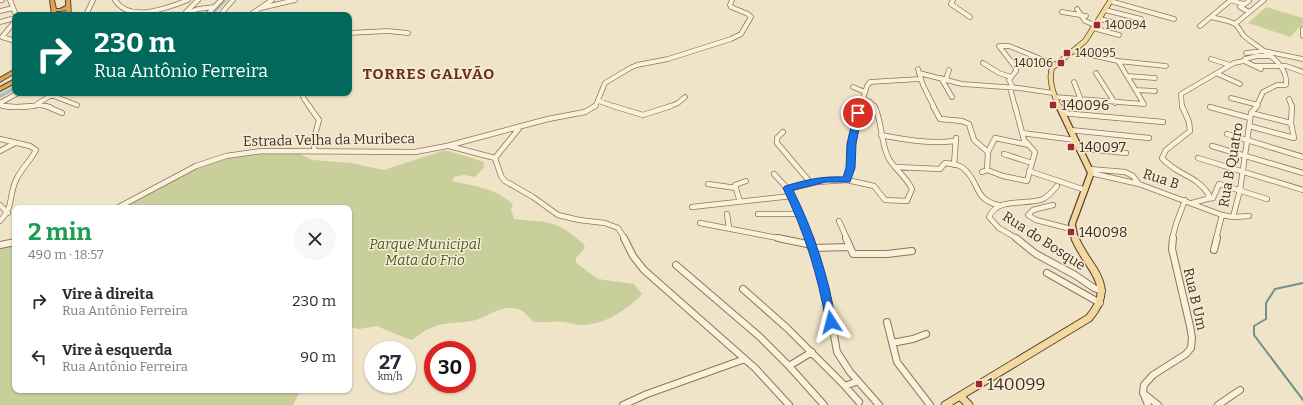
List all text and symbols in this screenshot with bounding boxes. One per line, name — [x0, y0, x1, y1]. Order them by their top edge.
place label: 140094 — [1105, 18, 1146, 32]
marker: 140094 — [1092, 20, 1102, 30]
text: 230 m — [94, 26, 175, 59]
icon: right — [28, 28, 80, 80]
place label: 140095 — [1075, 46, 1116, 60]
marker: 140095 — [1062, 48, 1072, 58]
place label: 140106 — [1014, 56, 1053, 70]
marker: 140106 — [1056, 58, 1066, 68]
text: Rua Antônio Ferreira — [94, 60, 268, 82]
district label: TORRES GALVÃO — [363, 65, 495, 83]
pin — [841, 96, 875, 130]
place label: 140096 — [1061, 97, 1109, 114]
marker: 140096 — [1048, 100, 1058, 110]
icon: arrive — [847, 102, 869, 124]
street label: Rua B Quatro — [1215, 121, 1247, 209]
street label: Estrada Velha da Muribeca — [243, 130, 415, 150]
place label: 140097 — [1079, 139, 1126, 156]
marker: 140097 — [1066, 142, 1076, 152]
street label: Rua B — [1141, 165, 1181, 193]
street label: Rua do Bosque — [999, 208, 1089, 274]
text: 2 min — [28, 218, 92, 246]
button: close — [294, 218, 336, 260]
place label: 140098 — [1079, 224, 1127, 241]
marker: 140098 — [1066, 227, 1076, 237]
park label: Parque Municipal Mata do Frio — [369, 236, 481, 269]
text: 490 m · 18:57 — [28, 247, 104, 262]
street label: Rua B Um — [1180, 266, 1211, 333]
text: Vire à direita — [62, 285, 154, 303]
icon: right — [28, 290, 50, 312]
text: 230 m — [292, 292, 336, 310]
position arrow — [810, 301, 852, 343]
text: Rua Antônio Ferreira — [62, 303, 188, 318]
text: Vire à esquerda — [62, 341, 172, 359]
speed limit sign: 30 — [424, 341, 476, 393]
icon: left — [28, 346, 50, 368]
text: 90 m — [300, 348, 336, 366]
text: 27 — [379, 350, 401, 374]
text: Rua Antônio Ferreira — [62, 359, 188, 374]
text: km/h — [378, 371, 402, 383]
place label: 140099 — [987, 374, 1046, 395]
marker: 140099 — [974, 379, 984, 389]

